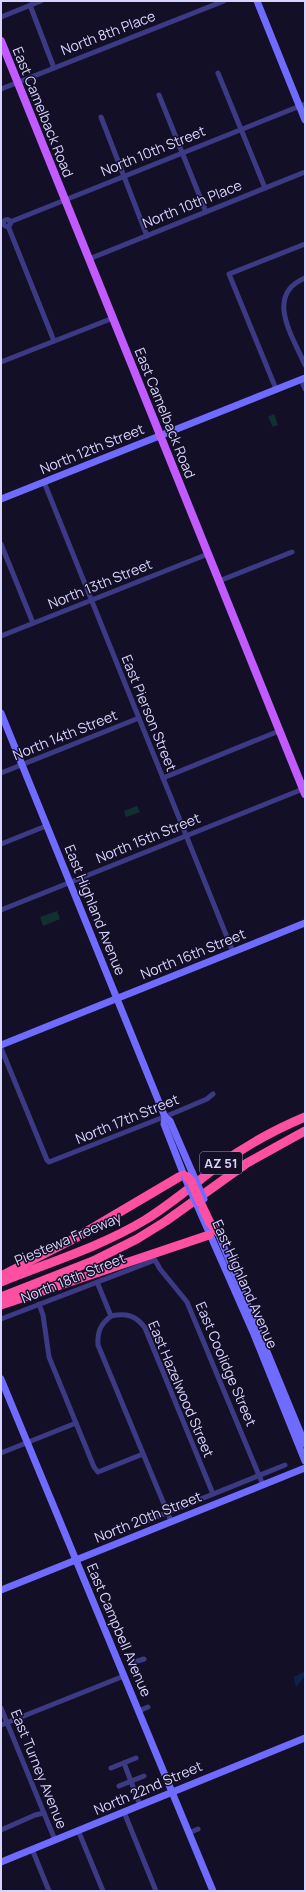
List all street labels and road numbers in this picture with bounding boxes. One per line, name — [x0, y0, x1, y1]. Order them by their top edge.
street label: North 8th Place — [58, 6, 158, 59]
street label: East Camelback Road — [9, 44, 78, 180]
street label: North 10th Street — [98, 121, 208, 180]
street label: North 10th Place — [139, 175, 244, 232]
street label: East Camelback Road — [131, 345, 200, 481]
street label: North 12th Street — [37, 419, 147, 478]
street label: North 13th Street — [45, 554, 155, 613]
street label: East Pierson Street — [117, 652, 182, 774]
street label: North 14th Street — [10, 705, 120, 764]
street label: North 15th Street — [93, 808, 203, 867]
street label: East Highland Avenue — [61, 842, 130, 978]
street label: North 16th Street — [138, 924, 248, 983]
street label: North 17th Street — [72, 1089, 182, 1148]
road number: AZ 51 — [200, 1152, 242, 1174]
street label: Piestewa Freeway — [11, 1207, 125, 1270]
street label: East Highland Avenue — [208, 1216, 282, 1351]
street label: North 18th Street — [18, 1248, 128, 1307]
street label: East Coolidge Street — [192, 1299, 261, 1429]
street label: East Hazelwood Street — [144, 1318, 219, 1460]
street label: North 20th Street — [91, 1486, 205, 1547]
street label: East Campbell Avenue — [83, 1560, 156, 1699]
street label: East Turney Avenue — [7, 1706, 72, 1831]
street label: North 22nd Street — [91, 1756, 205, 1819]

